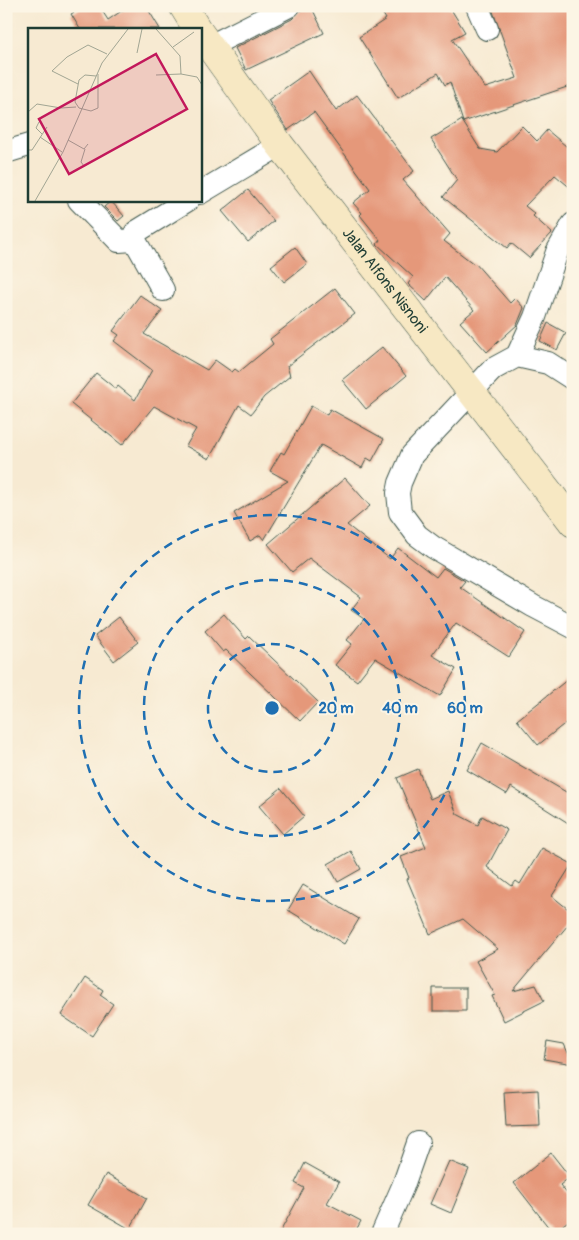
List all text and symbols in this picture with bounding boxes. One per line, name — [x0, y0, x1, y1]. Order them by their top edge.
inset map — [28, 28, 201, 201]
street label: Jalan Alfons Nisnoni — [338, 224, 432, 337]
centre of rings — [263, 699, 281, 717]
text: 20 m — [318, 699, 354, 718]
text: 40 m — [382, 699, 418, 718]
text: 60 m — [447, 699, 483, 718]

